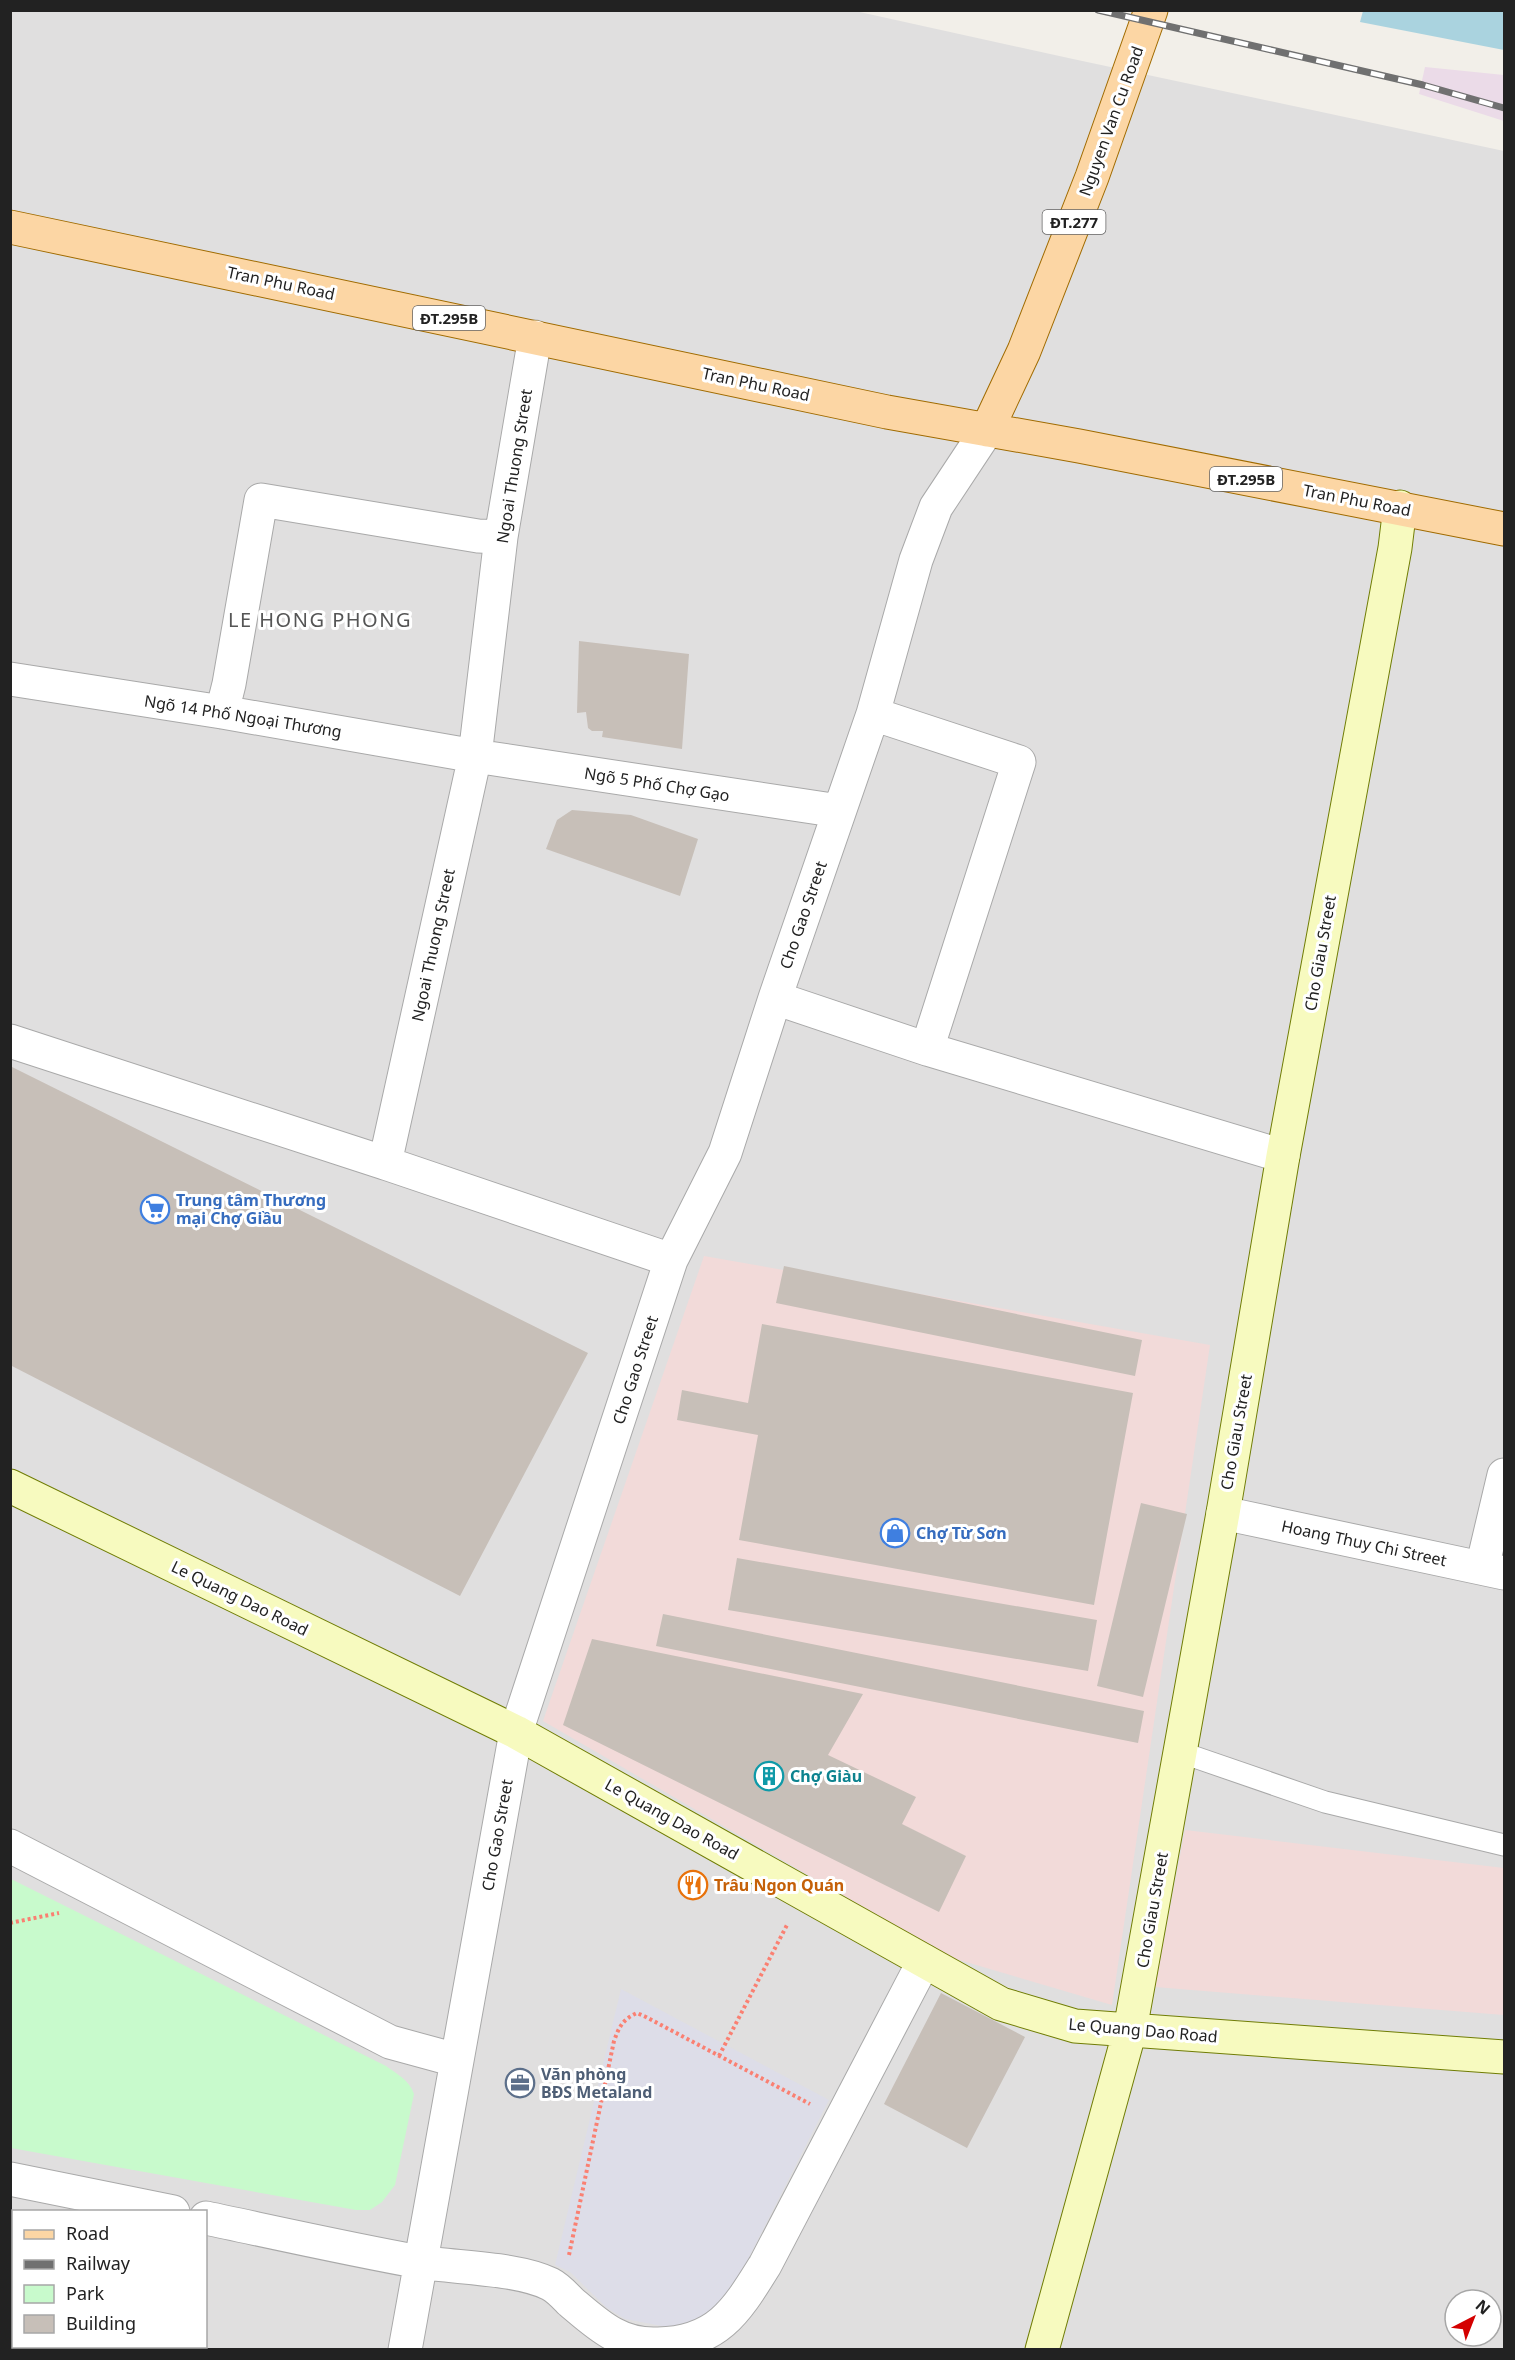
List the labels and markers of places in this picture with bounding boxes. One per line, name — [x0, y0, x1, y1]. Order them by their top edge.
place label: Trung tâm Thương mại Chợ Giầu — [176, 1189, 326, 1229]
supermarket icon: Trung tâm Thương mại Chợ Giầu — [139, 1193, 171, 1225]
shop icon: Chợ Từ Sơn — [879, 1517, 911, 1549]
place label: Chợ Từ Sơn — [916, 1522, 1007, 1544]
building icon: Chợ Giàu — [753, 1760, 785, 1792]
place label: Chợ Giàu — [790, 1765, 862, 1787]
restaurant icon: Trâu Ngon Quán — [677, 1869, 709, 1901]
place label: Trâu Ngon Quán — [714, 1874, 844, 1896]
place label: Văn phòng BĐS Metaland — [541, 2063, 652, 2103]
office icon: Văn phòng BĐS Metaland — [504, 2067, 536, 2099]

